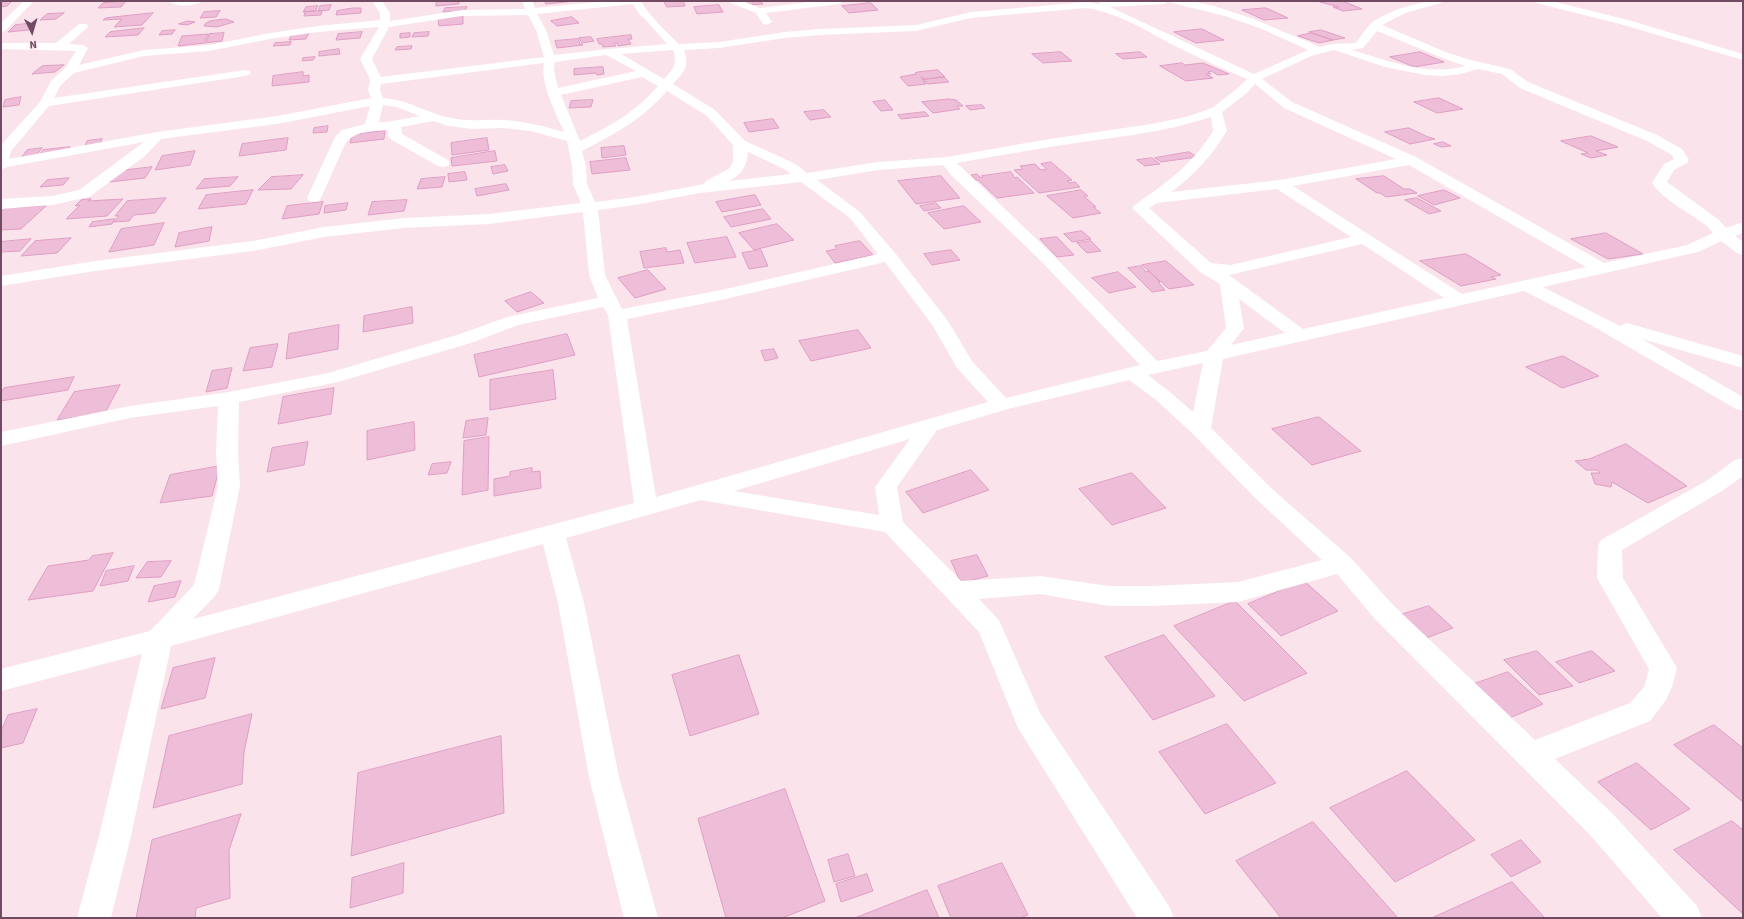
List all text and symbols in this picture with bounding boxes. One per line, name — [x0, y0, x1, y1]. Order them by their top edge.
north arrow — [12, 12, 52, 52]
text: N — [29, 37, 37, 52]

